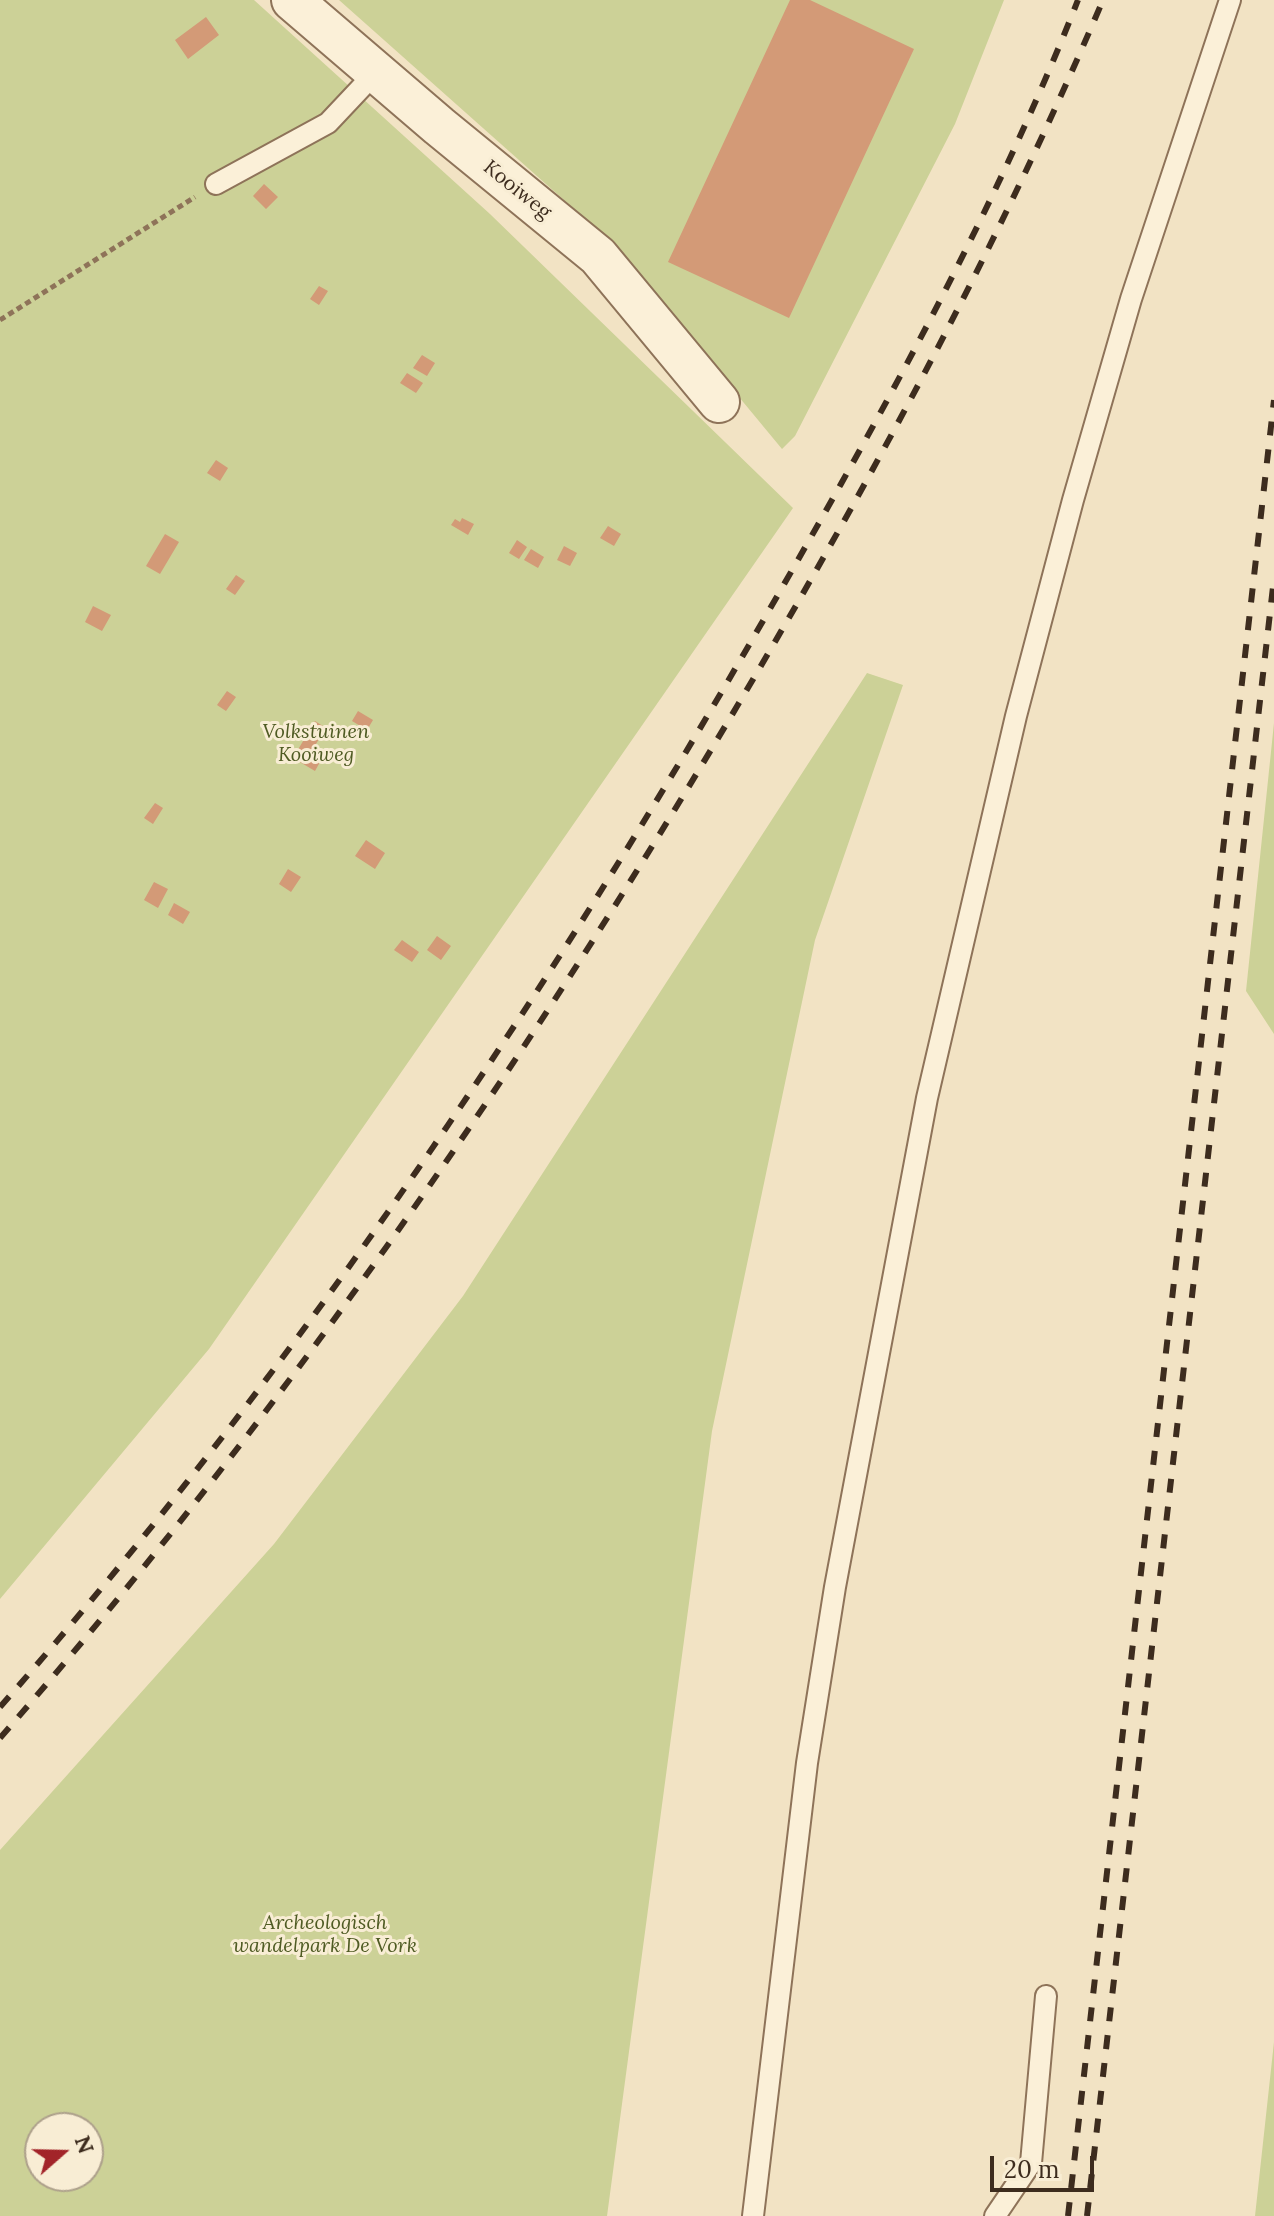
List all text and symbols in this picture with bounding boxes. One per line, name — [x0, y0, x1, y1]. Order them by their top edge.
street label: Kooiweg — [478, 156, 556, 224]
park label: Volkstuinen Kooiweg — [263, 720, 369, 767]
park label: Archeologisch wandelpark De Vork — [233, 1911, 417, 1958]
north arrow — [24, 2112, 104, 2192]
text: N — [69, 2132, 101, 2157]
scale bar — [994, 2140, 1098, 2190]
text: 20 m — [1004, 2154, 1060, 2185]

